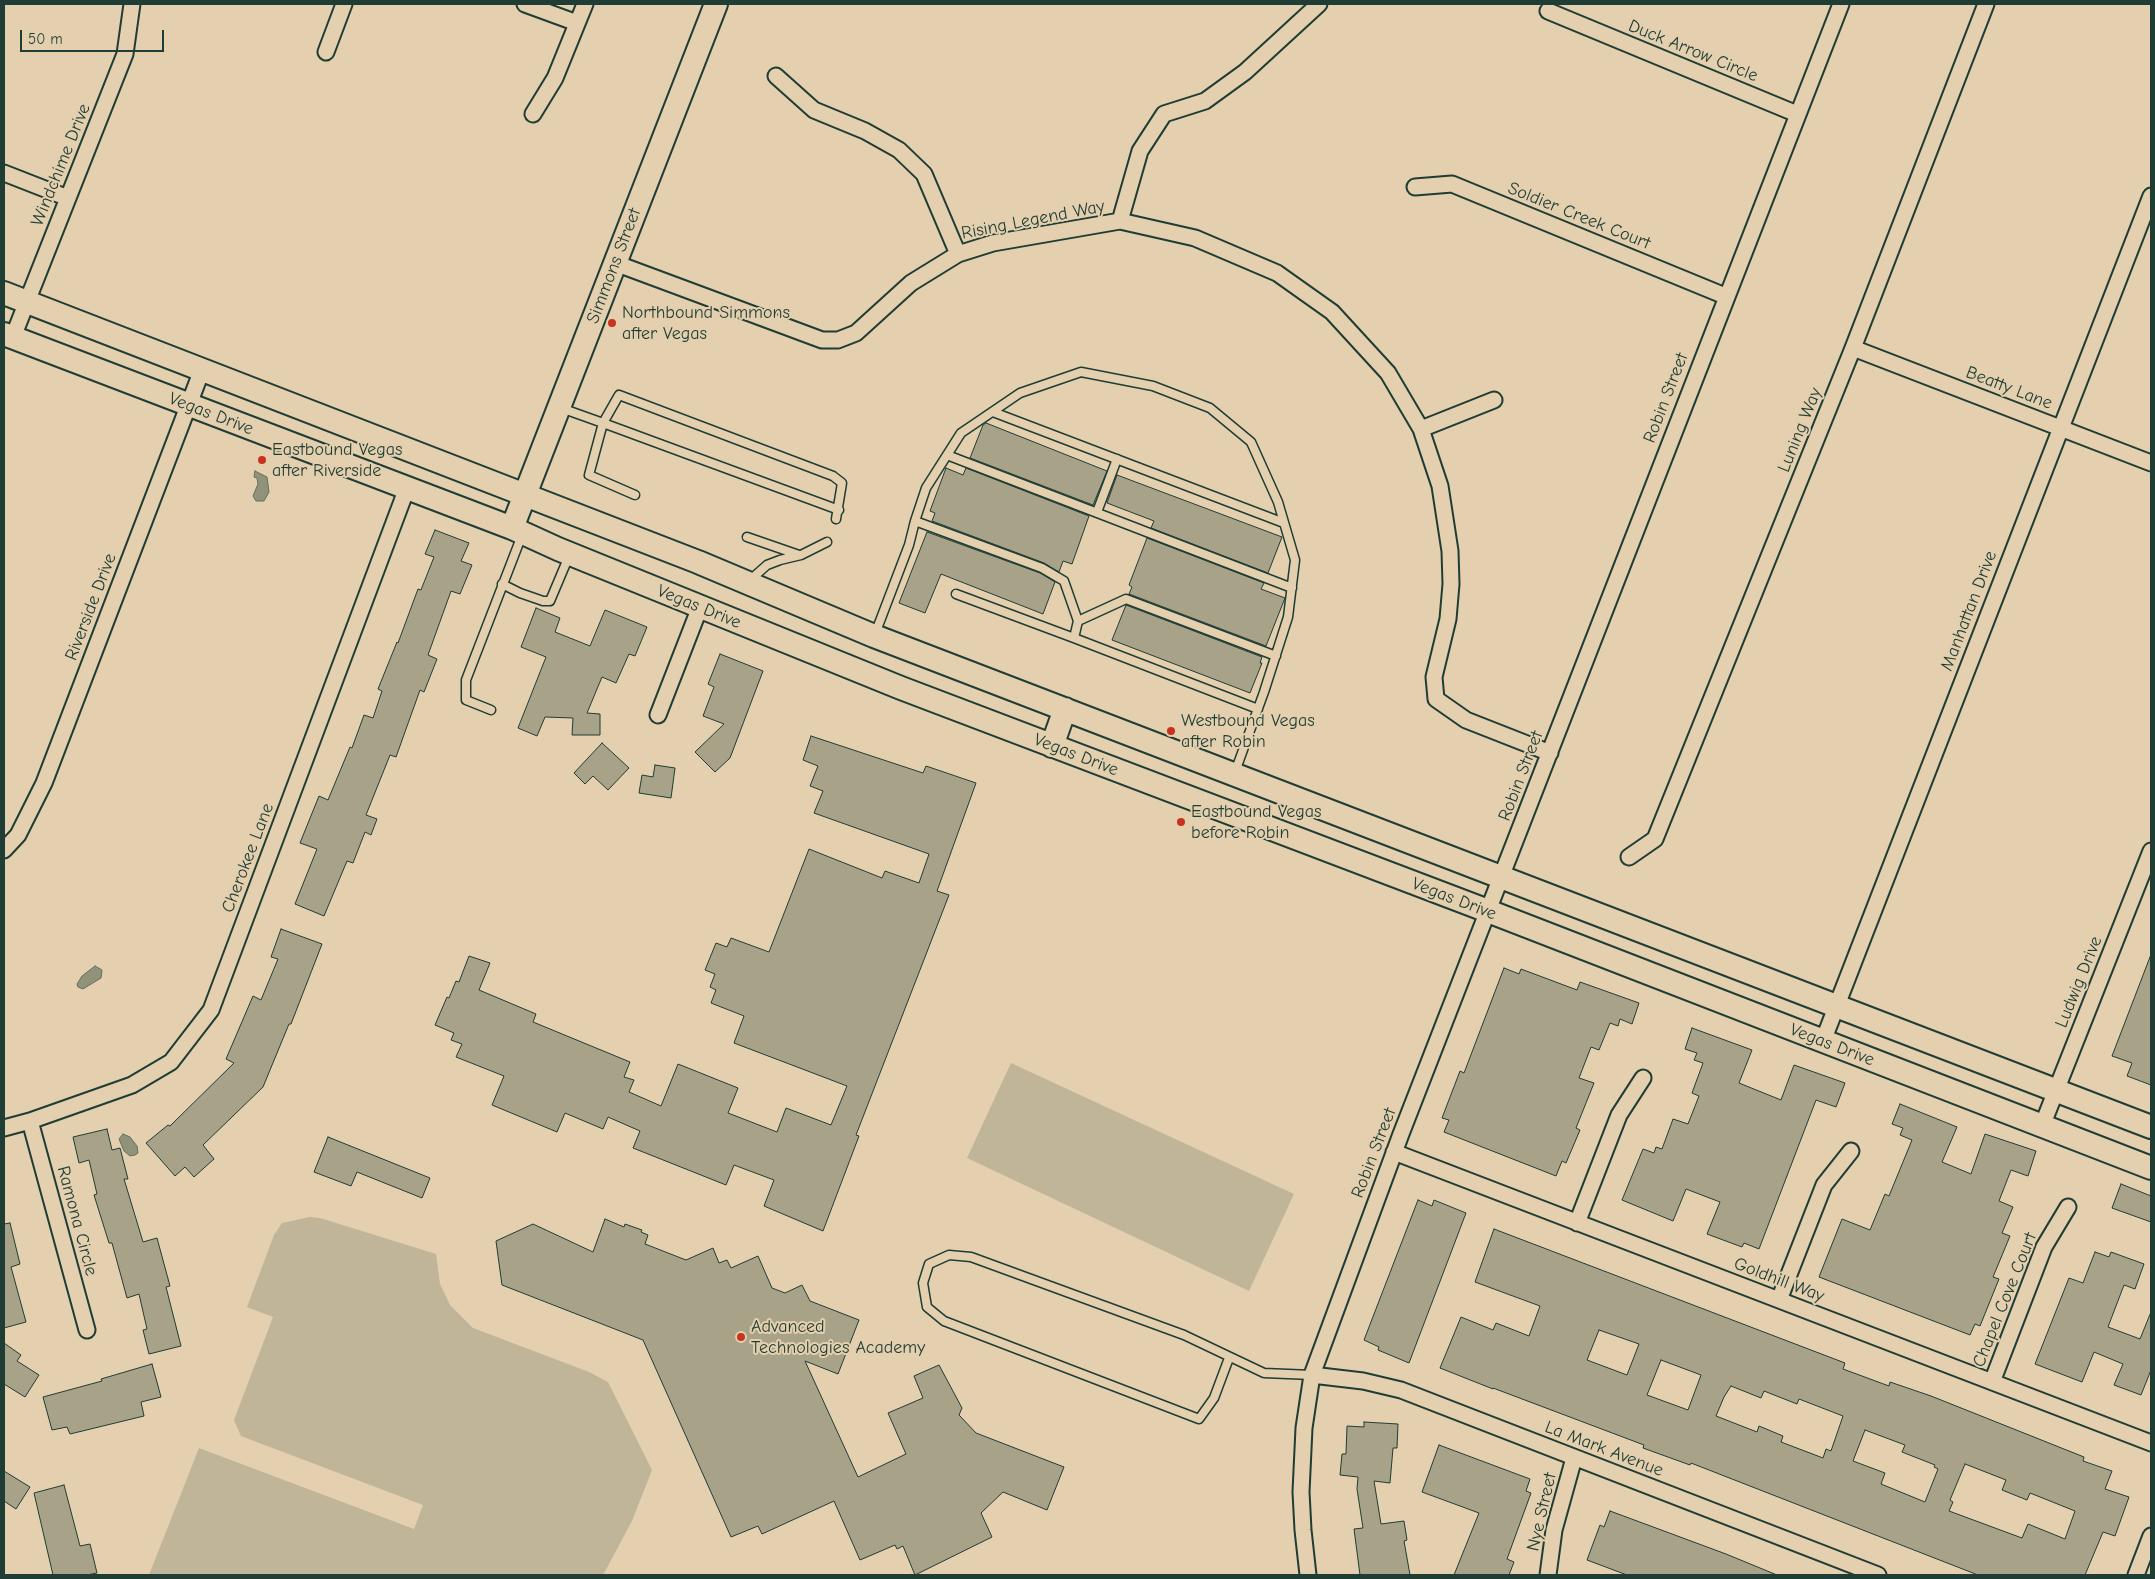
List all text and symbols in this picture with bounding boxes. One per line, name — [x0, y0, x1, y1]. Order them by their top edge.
street label: Duck Arrow Circle — [1625, 15, 1761, 87]
scale bar — [22, 20, 166, 52]
text: 50 m — [28, 30, 63, 48]
street label: Windchime Drive — [27, 101, 95, 229]
street label: Soldier Creek Court — [1505, 178, 1653, 254]
street label: Rising Legend Way — [960, 196, 1106, 244]
street label: Simmons Street — [582, 205, 646, 327]
place label: Northbound Simmons after Vegas — [622, 302, 790, 344]
marker: Northbound Simmons after Vegas — [606, 317, 618, 329]
street label: Robin Street — [1639, 350, 1693, 446]
street label: Beatty Lane — [1963, 362, 2055, 414]
street label: Luning Way — [1773, 385, 1827, 475]
street label: Vegas Drive — [166, 388, 256, 440]
place label: Eastbound Vegas after Riverside — [272, 439, 403, 482]
marker: Eastbound Vegas after Riverside — [256, 454, 268, 466]
street label: Manhattan Drive — [1936, 548, 2002, 674]
street label: Riverside Drive — [61, 550, 121, 664]
street label: Vegas Drive — [654, 580, 744, 634]
place label: Westbound Vegas after Robin — [1181, 710, 1315, 752]
marker: Westbound Vegas after Robin — [1165, 725, 1177, 737]
street label: Robin Street — [1494, 728, 1548, 824]
street label: Vegas Drive — [1031, 729, 1121, 781]
street label: Cherokee Lane — [217, 800, 279, 916]
place label: Eastbound Vegas before Robin — [1191, 801, 1322, 844]
marker: Eastbound Vegas before Robin — [1175, 816, 1187, 828]
street label: Vegas Drive — [1409, 873, 1499, 925]
street label: Ludwig Drive — [2051, 933, 2107, 1031]
street label: Vegas Drive — [1787, 1019, 1877, 1071]
street label: Robin Street — [1347, 1105, 1401, 1201]
street label: Ramona Circle — [52, 1164, 102, 1278]
street label: Chapel Cove Court — [1968, 1230, 2042, 1370]
street label: Goldhill Way — [1731, 1253, 1827, 1307]
place label: Advanced Technologies Academy — [751, 1316, 925, 1358]
marker: Advanced Technologies Academy — [735, 1331, 747, 1343]
street label: La Mark Avenue — [1542, 1417, 1666, 1481]
street label: Nye Street — [1523, 1471, 1561, 1553]

